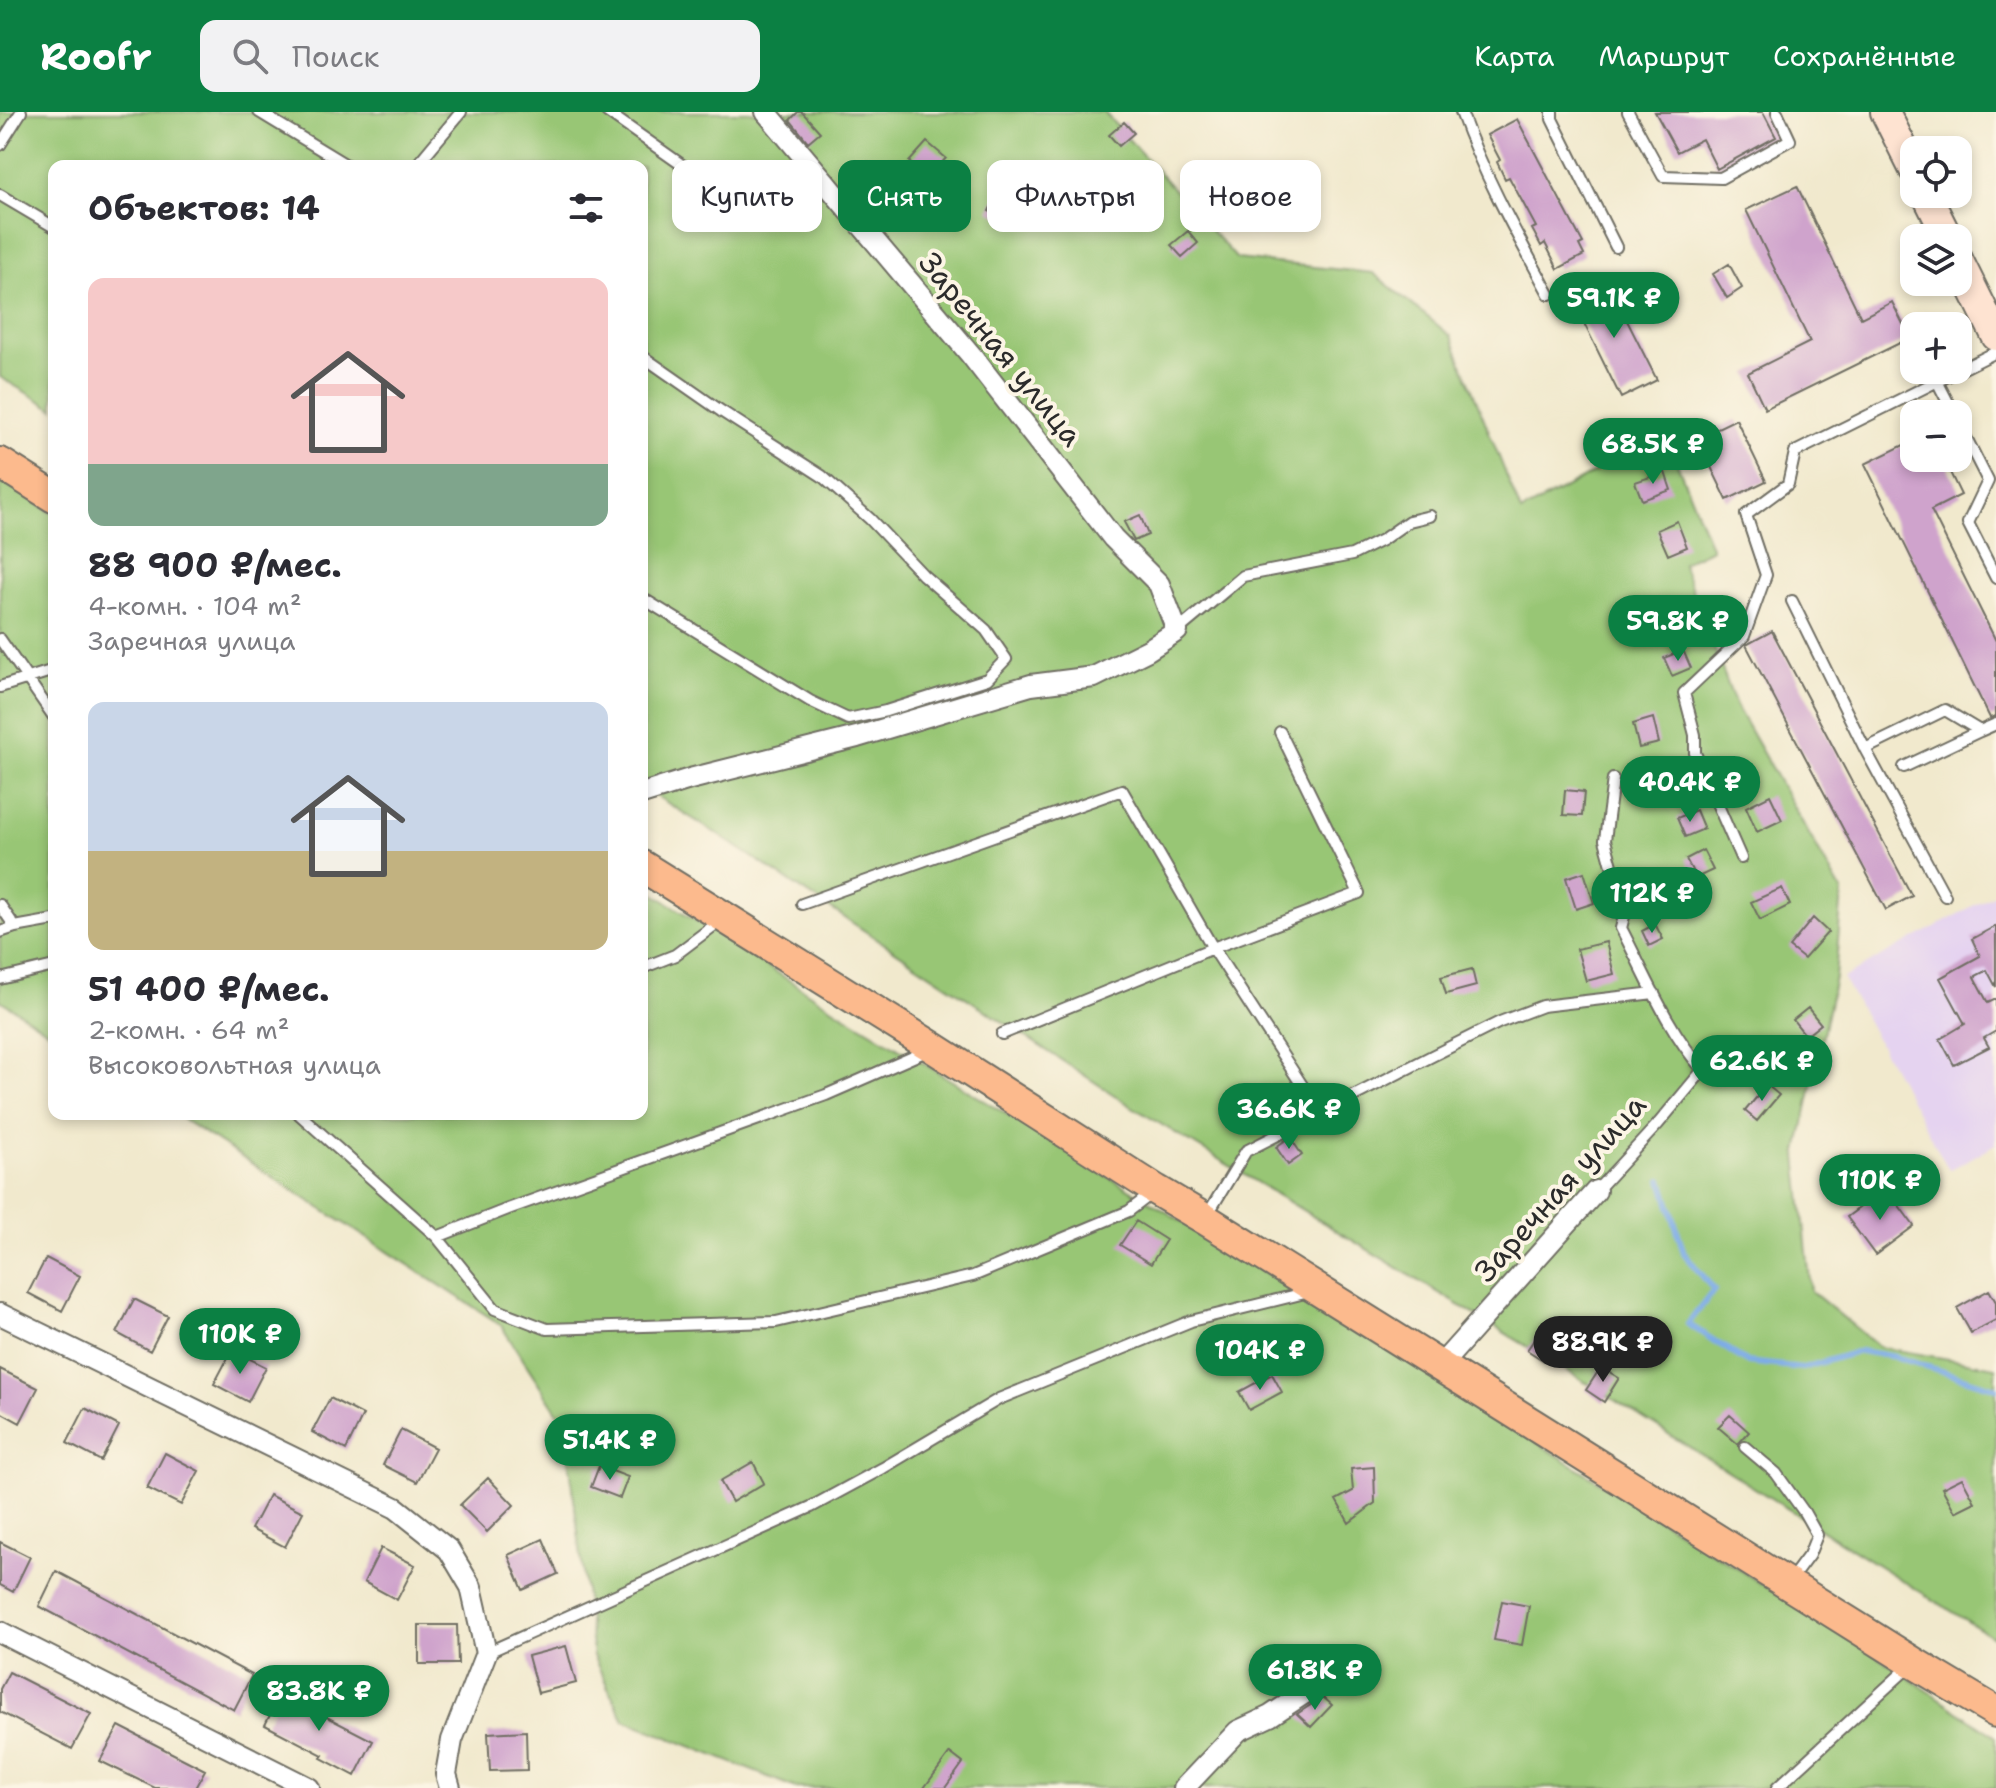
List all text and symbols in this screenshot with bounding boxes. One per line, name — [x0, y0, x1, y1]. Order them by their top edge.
search box — [200, 20, 760, 92]
text: Roofr — [40, 31, 152, 82]
icon: search — [228, 34, 272, 78]
text: Поиск — [292, 36, 379, 77]
text: Карта — [1474, 37, 1554, 75]
text: Маршрут — [1598, 37, 1729, 75]
text: Сохранённые — [1773, 37, 1956, 75]
map controls — [1900, 136, 1972, 472]
button: locate — [1900, 136, 1972, 208]
chip: Купить — [672, 160, 822, 232]
chip: Снять — [838, 160, 971, 232]
chip: Фильтры — [987, 160, 1164, 232]
chip: Новое — [1180, 160, 1321, 232]
text: Объектов: 14 — [88, 185, 320, 231]
icon: filters — [564, 186, 608, 230]
button: layers — [1900, 224, 1972, 296]
street label: Заречная улица — [910, 243, 1092, 455]
pin: 59.1K ₽ — [1540, 272, 1688, 340]
text: 59.1K ₽ — [1566, 280, 1662, 315]
button: + — [1900, 312, 1972, 384]
icon: home — [276, 330, 420, 474]
button: − — [1900, 400, 1972, 472]
pin: 68.5K ₽ — [1579, 418, 1727, 486]
text: 68.5K ₽ — [1601, 426, 1705, 461]
text: 88 900 ₽/мес. — [88, 542, 342, 588]
text: 4-комн. · 104 m² — [88, 588, 302, 623]
pin: 59.8K ₽ — [1604, 595, 1752, 663]
text: 59.8K ₽ — [1626, 603, 1730, 638]
text: Заречная улица — [88, 623, 295, 658]
icon: home — [276, 754, 420, 898]
pin: 40.4K ₽ — [1616, 756, 1764, 824]
text: 40.4K ₽ — [1638, 764, 1742, 799]
pin: 112K ₽ — [1587, 867, 1717, 935]
text: 112K ₽ — [1609, 875, 1695, 910]
text: 51 400 ₽/мес. — [88, 966, 330, 1012]
text: 2-комн. · 64 m² — [88, 1012, 290, 1047]
pin: 62.6K ₽ — [1688, 1035, 1836, 1103]
text: 62.6K ₽ — [1709, 1043, 1815, 1078]
text: Высоковольтная улица — [88, 1047, 381, 1082]
pin: 36.6K ₽ — [1215, 1083, 1363, 1151]
street label: Заречная улица — [1465, 1085, 1656, 1291]
text: 36.6K ₽ — [1236, 1091, 1342, 1126]
pin: 110K ₽ — [1815, 1154, 1945, 1222]
text: 110K ₽ — [1837, 1162, 1923, 1197]
pin: 110K ₽ — [175, 1308, 305, 1376]
text: 110K ₽ — [197, 1316, 283, 1351]
pin: 88.9K ₽ — [1529, 1316, 1677, 1384]
pin: 104K ₽ — [1195, 1324, 1325, 1392]
text: 88.9K ₽ — [1551, 1324, 1655, 1359]
text: 104K ₽ — [1214, 1332, 1306, 1367]
pin: 51.4K ₽ — [536, 1414, 684, 1482]
text: 51.4K ₽ — [563, 1422, 657, 1457]
pin: 61.8K ₽ — [1241, 1644, 1389, 1712]
text: 61.8K ₽ — [1267, 1652, 1363, 1687]
pin: 83.8K ₽ — [245, 1665, 393, 1733]
text: 83.8K ₽ — [266, 1673, 372, 1708]

